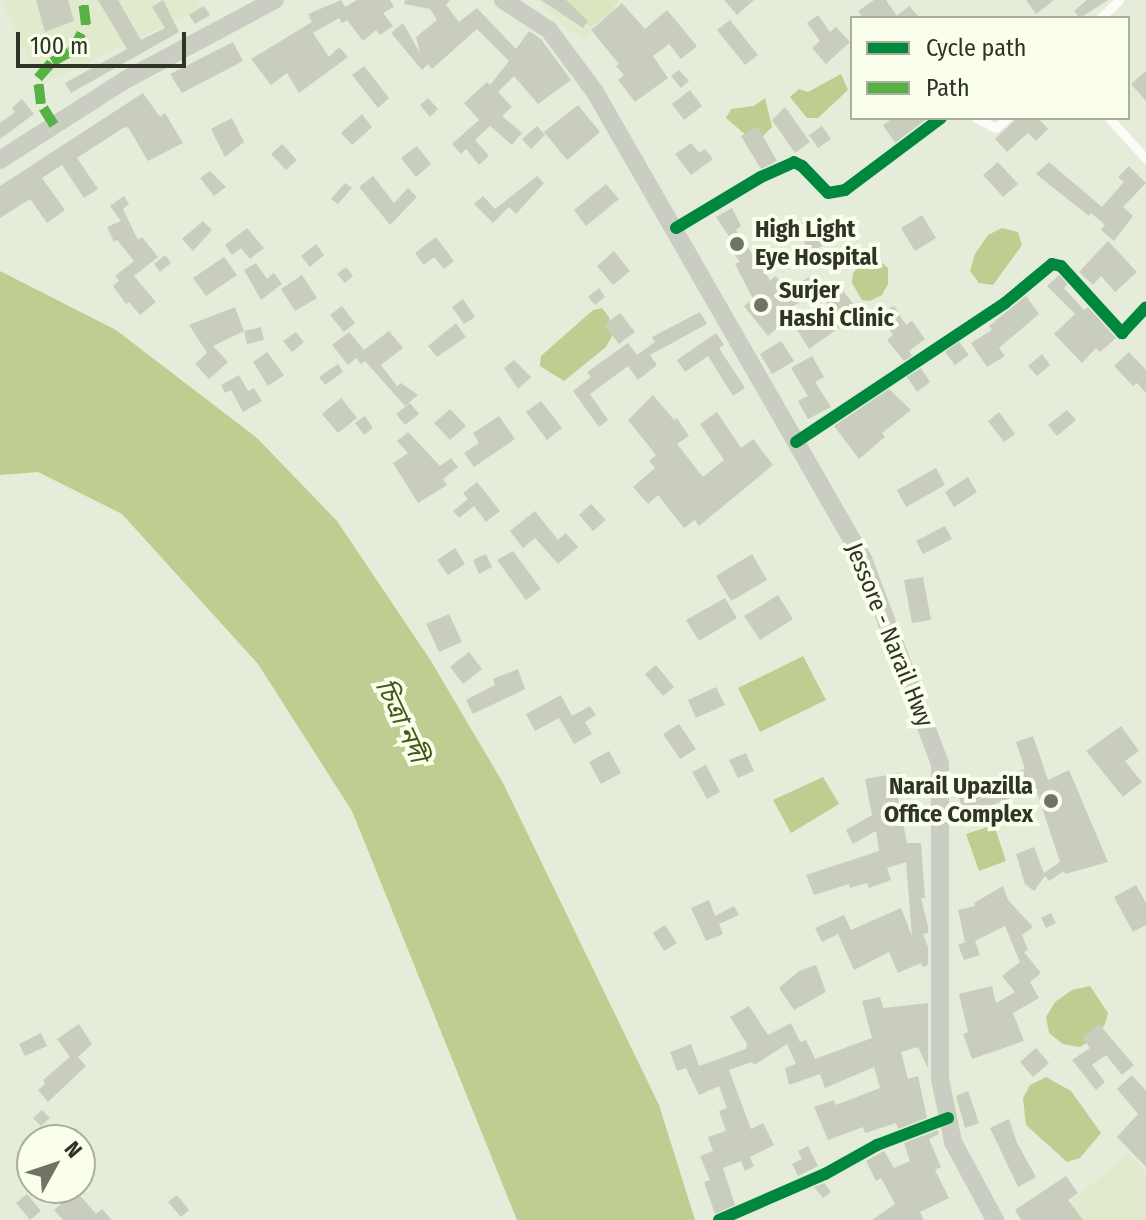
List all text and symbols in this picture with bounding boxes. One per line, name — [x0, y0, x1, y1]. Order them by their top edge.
scale bar — [20, 16, 190, 66]
legend — [850, 16, 1130, 120]
text: 100 m — [30, 32, 88, 60]
text: Cycle path — [926, 34, 1026, 62]
text: Path — [926, 74, 970, 102]
place label: High Light Eye Hospital — [755, 216, 878, 272]
marker: High Light Eye Hospital — [726, 233, 748, 255]
place label: Surjer Hashi Clinic — [779, 277, 894, 333]
marker: Surjer Hashi Clinic — [750, 294, 772, 316]
street label: Jessore - Narail Hwy — [839, 539, 939, 731]
water label: চিত্রা নদী — [368, 675, 434, 767]
place label: Narail Upazilla Office Complex — [884, 773, 1033, 829]
marker: Narail Upazilla Office Complex — [1040, 790, 1062, 812]
north arrow — [16, 1124, 96, 1204]
text: N — [59, 1136, 88, 1163]

